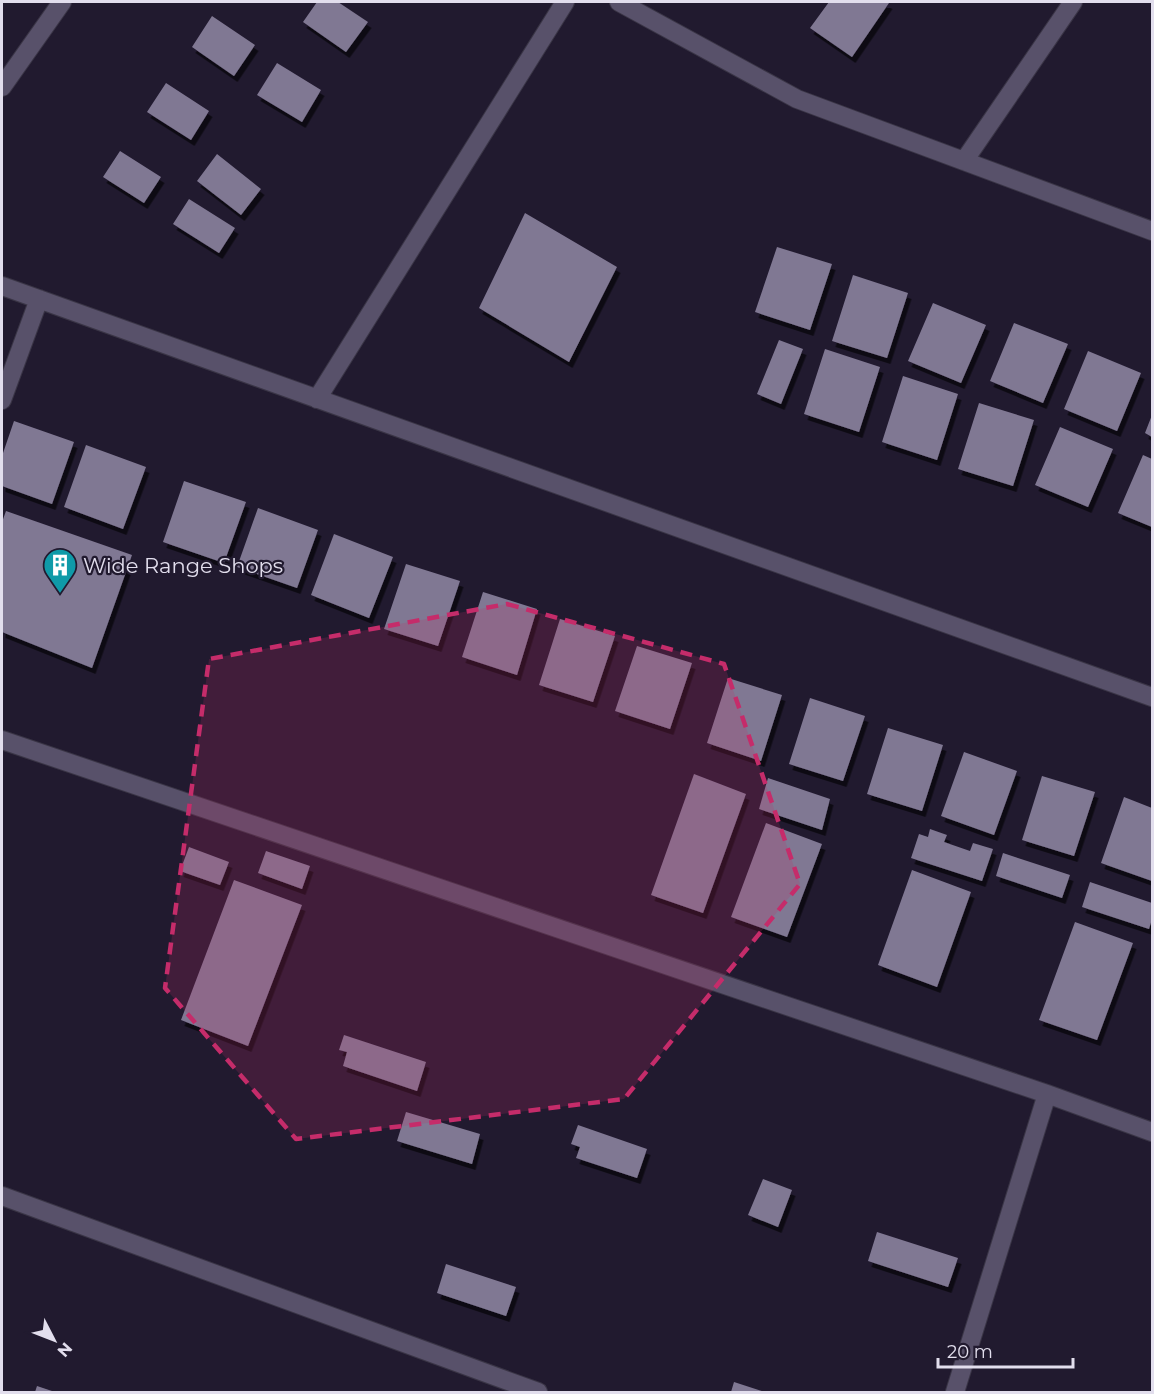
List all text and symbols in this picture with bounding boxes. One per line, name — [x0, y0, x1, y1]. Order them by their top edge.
building icon: Wide Range Shops — [42, 547, 78, 594]
place label: Wide Range Shops — [83, 553, 283, 578]
north arrow — [24, 1310, 84, 1370]
scale bar — [938, 1331, 1073, 1369]
text: N — [53, 1339, 76, 1361]
text: 20 m — [947, 1341, 993, 1363]

